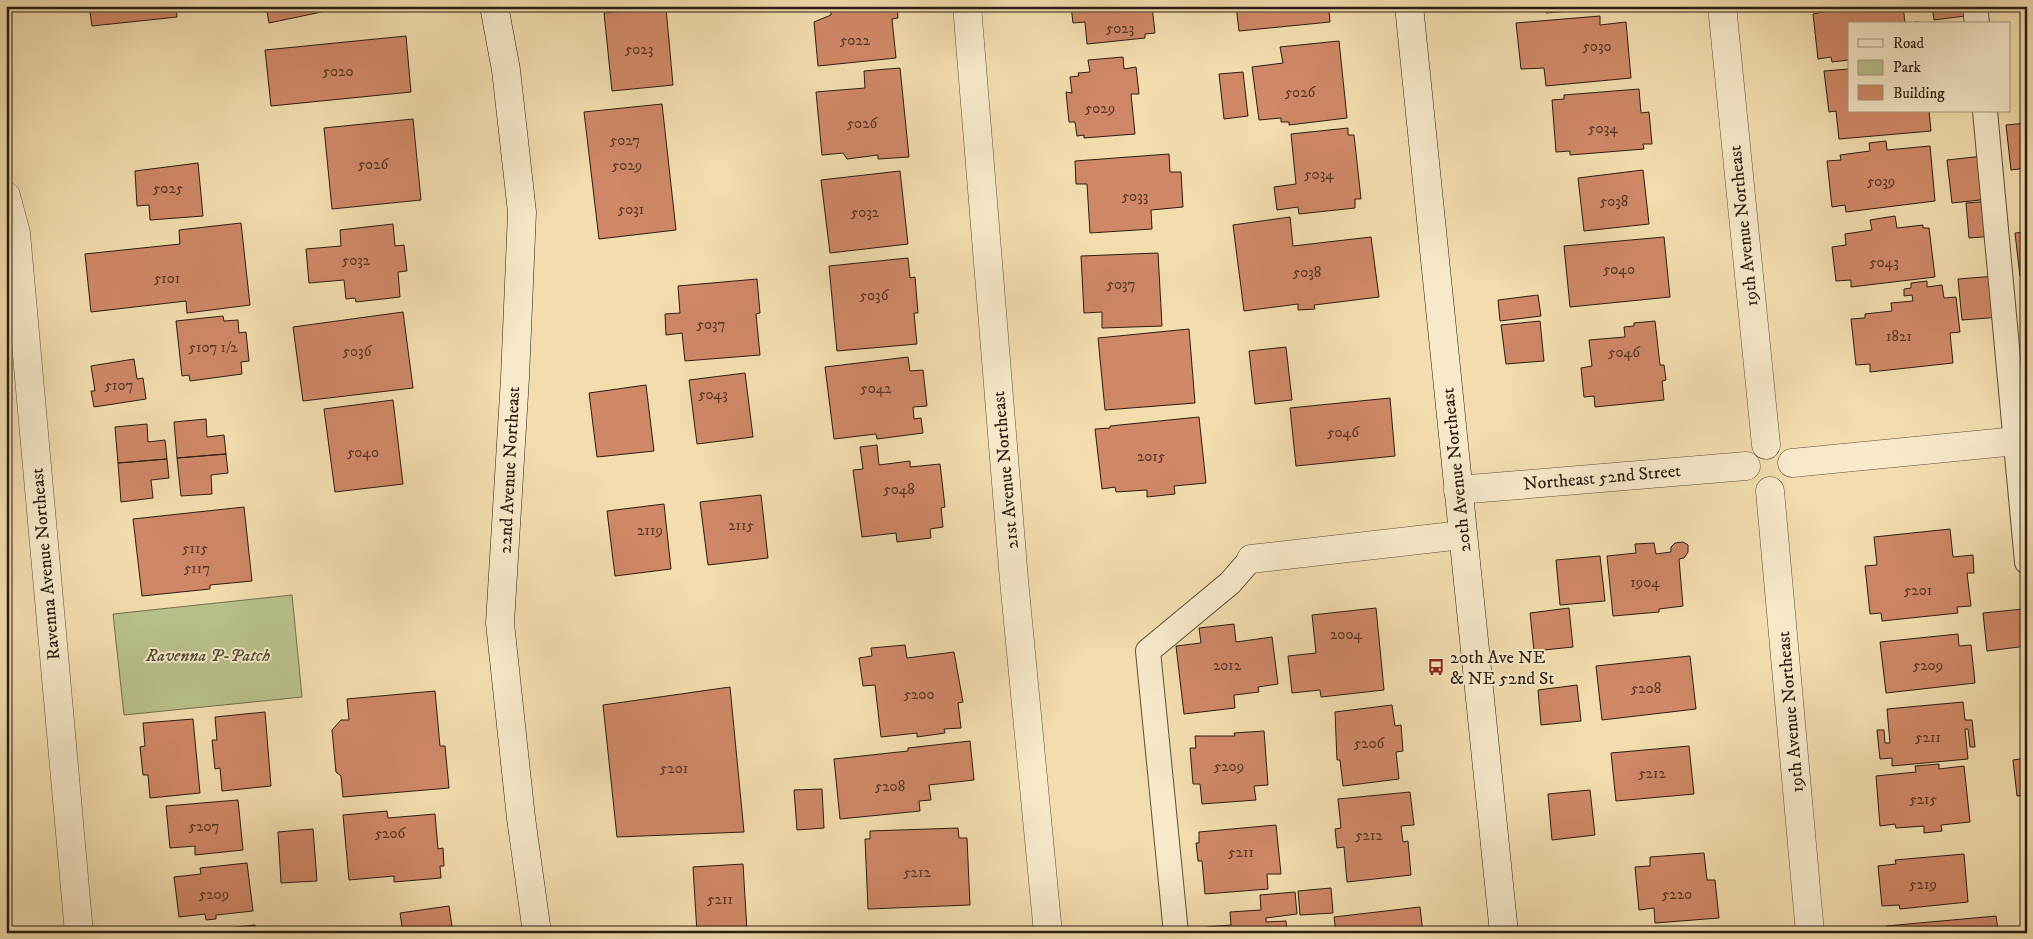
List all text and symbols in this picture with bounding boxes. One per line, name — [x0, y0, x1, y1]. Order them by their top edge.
house number: 5023 — [1106, 19, 1134, 38]
legend — [1848, 22, 2010, 112]
house number: 5022 — [840, 31, 871, 50]
text: Road — [1893, 34, 1925, 53]
house number: 5030 — [1582, 37, 1612, 56]
house number: 5023 — [625, 40, 653, 59]
text: Park — [1893, 58, 1922, 77]
house number: 5020 — [323, 62, 353, 81]
house number: 5026 — [1285, 83, 1317, 102]
text: Building — [1893, 84, 1945, 103]
house number: 5029 — [1085, 99, 1115, 118]
house number: 5026 — [847, 114, 879, 133]
house number: 5034 — [1588, 119, 1618, 138]
house number: 5027 — [610, 131, 640, 150]
street label: 19th Avenue Northeast — [1725, 144, 1763, 308]
house number: 5026 — [358, 155, 390, 174]
house number: 5029 — [612, 156, 642, 175]
house number: 5034 — [1304, 165, 1334, 184]
house number: 5039 — [1867, 172, 1895, 191]
house number: 5025 — [153, 179, 184, 198]
house number: 5033 — [1122, 187, 1148, 206]
house number: 5038 — [1600, 192, 1628, 211]
house number: 5031 — [618, 200, 644, 219]
house number: 5032 — [851, 203, 880, 222]
house number: 5032 — [342, 251, 371, 270]
house number: 5043 — [1869, 253, 1899, 272]
house number: 5040 — [1603, 260, 1635, 279]
house number: 5038 — [1293, 263, 1321, 282]
house number: 5101 — [154, 269, 180, 288]
house number: 5037 — [1106, 275, 1136, 294]
house number: 5036 — [860, 286, 890, 305]
house number: 5037 — [696, 315, 726, 334]
house number: 1821 — [1886, 327, 1912, 346]
house number: 5107 1/2 — [188, 338, 238, 357]
house number: 5036 — [343, 342, 373, 361]
house number: 5046 — [1608, 343, 1641, 362]
house number: 5107 — [105, 376, 134, 395]
house number: 5042 — [860, 379, 892, 398]
house number: 5043 — [698, 385, 728, 404]
street label: 22nd Avenue Northeast — [495, 386, 525, 554]
street label: 20th Avenue Northeast — [1437, 386, 1477, 553]
street label: 21st Avenue Northeast — [988, 390, 1024, 550]
house number: 5046 — [1327, 423, 1360, 442]
house number: 5040 — [347, 443, 379, 462]
house number: 2015 — [1137, 447, 1166, 466]
street label: Northeast 52nd Street — [1522, 460, 1682, 496]
street label: Ravenna Avenue Northeast — [27, 467, 65, 661]
house number: 5048 — [883, 480, 915, 499]
house number: 2115 — [728, 516, 754, 535]
house number: 2119 — [637, 521, 663, 540]
house number: 5115 — [182, 539, 208, 558]
house number: 5117 — [184, 559, 210, 578]
house number: 1904 — [1630, 573, 1660, 592]
house number: 5201 — [1904, 581, 1932, 600]
house number: 2004 — [1330, 625, 1362, 644]
street label: 19th Avenue Northeast — [1773, 630, 1809, 794]
park label: Ravenna P-Patch — [145, 645, 270, 667]
place label: 20th Ave NE & NE 52nd St — [1450, 647, 1555, 690]
house number: 2012 — [1213, 656, 1242, 675]
house number: 5209 — [1913, 656, 1943, 675]
bus stop icon: 20th Ave NE & NE 52nd St — [1426, 657, 1446, 677]
house number: 5208 — [1631, 679, 1661, 698]
house number: 5200 — [904, 685, 934, 704]
house number: 5211 — [1915, 728, 1941, 747]
house number: 5206 — [1354, 734, 1386, 753]
house number: 5209 — [1214, 757, 1244, 776]
house number: 5201 — [660, 759, 688, 778]
house number: 5212 — [1638, 764, 1666, 783]
house number: 5208 — [875, 777, 905, 796]
house number: 5215 — [1909, 790, 1937, 809]
house number: 5207 — [189, 817, 219, 836]
house number: 5206 — [375, 824, 407, 843]
house number: 5212 — [1355, 826, 1383, 845]
house number: 5211 — [1228, 843, 1254, 862]
house number: 5212 — [903, 863, 931, 882]
house number: 5219 — [1909, 875, 1937, 894]
house number: 5209 — [199, 885, 229, 904]
house number: 5220 — [1662, 885, 1692, 904]
house number: 5211 — [707, 890, 733, 909]

